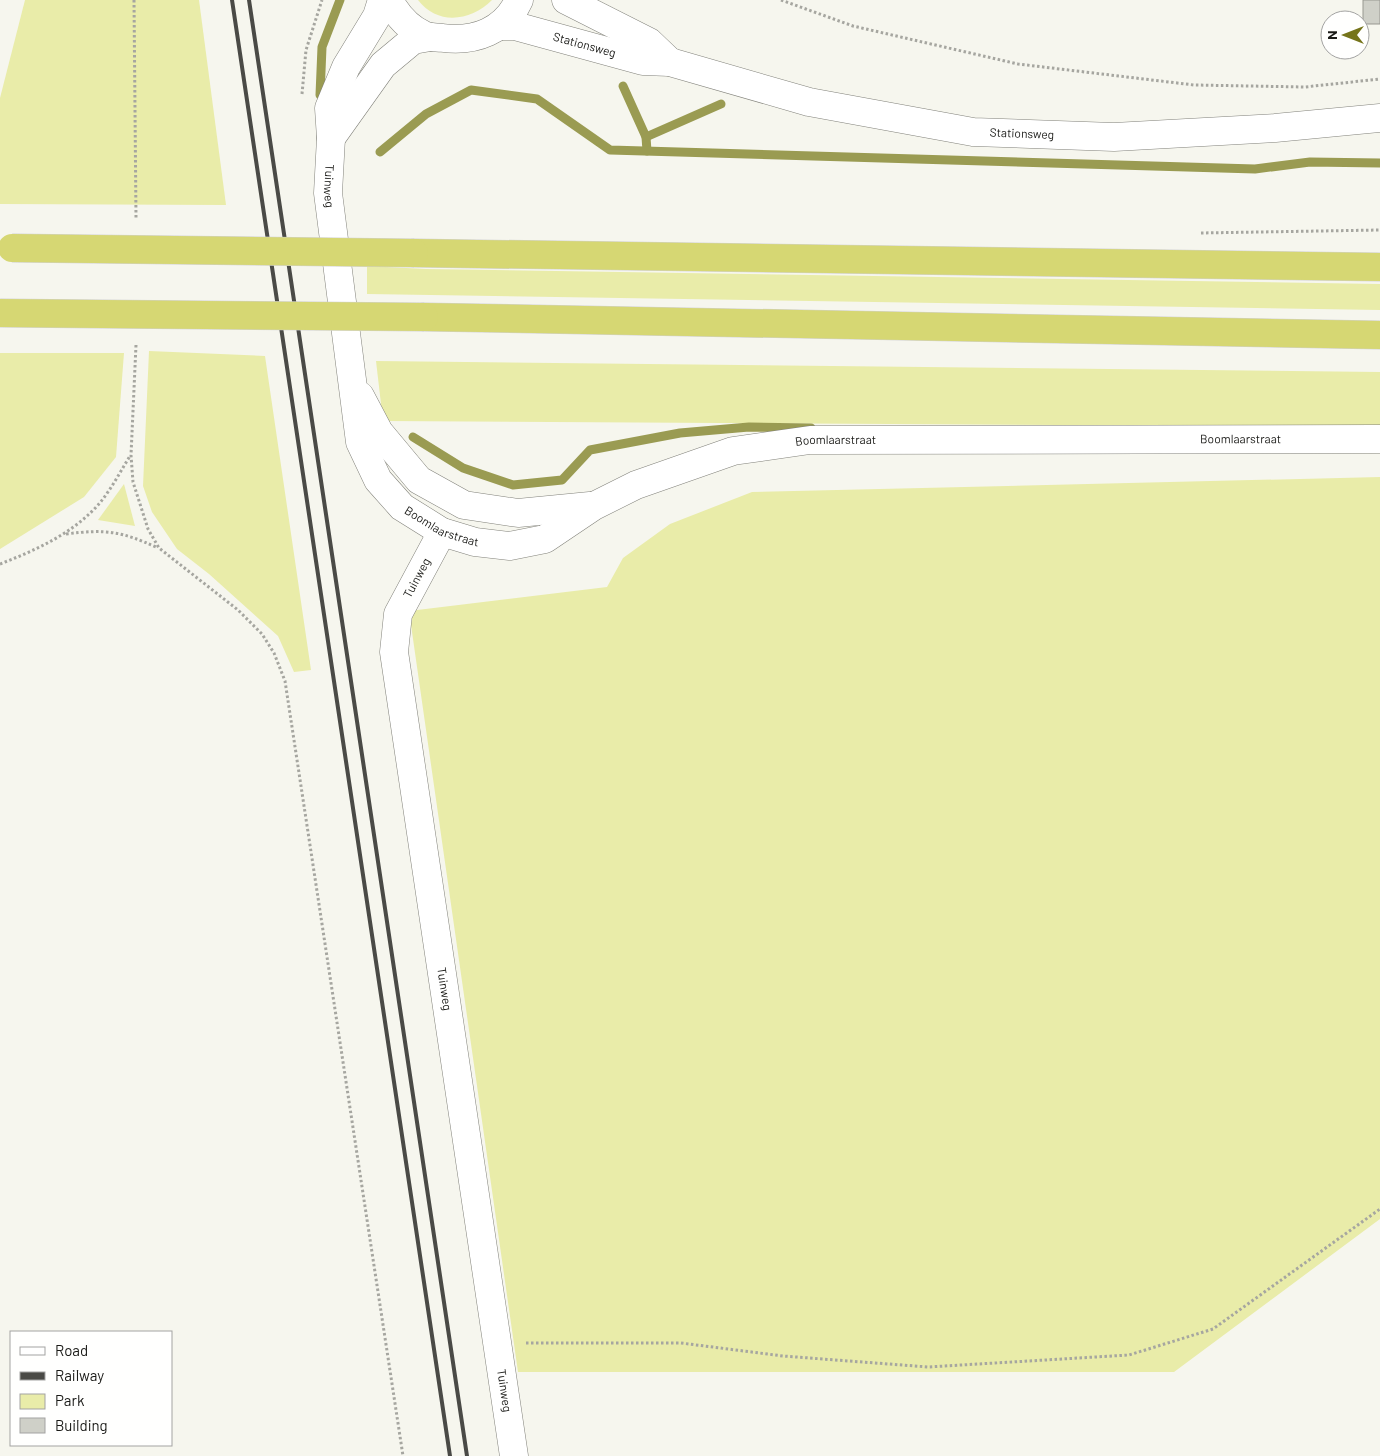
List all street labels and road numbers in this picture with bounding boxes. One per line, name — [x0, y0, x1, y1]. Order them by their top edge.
street label: Stationsweg — [552, 29, 618, 59]
street label: Stationsweg — [989, 125, 1054, 141]
street label: Tuinweg — [322, 164, 338, 208]
street label: Boomlaarstraat — [1200, 431, 1281, 445]
street label: Boomlaarstraat — [794, 432, 876, 448]
street label: Boomlaarstraat — [402, 502, 480, 548]
street label: Tuinweg — [400, 555, 432, 600]
street label: Tuinweg — [435, 966, 455, 1011]
street label: Tuinweg — [495, 1368, 515, 1413]

